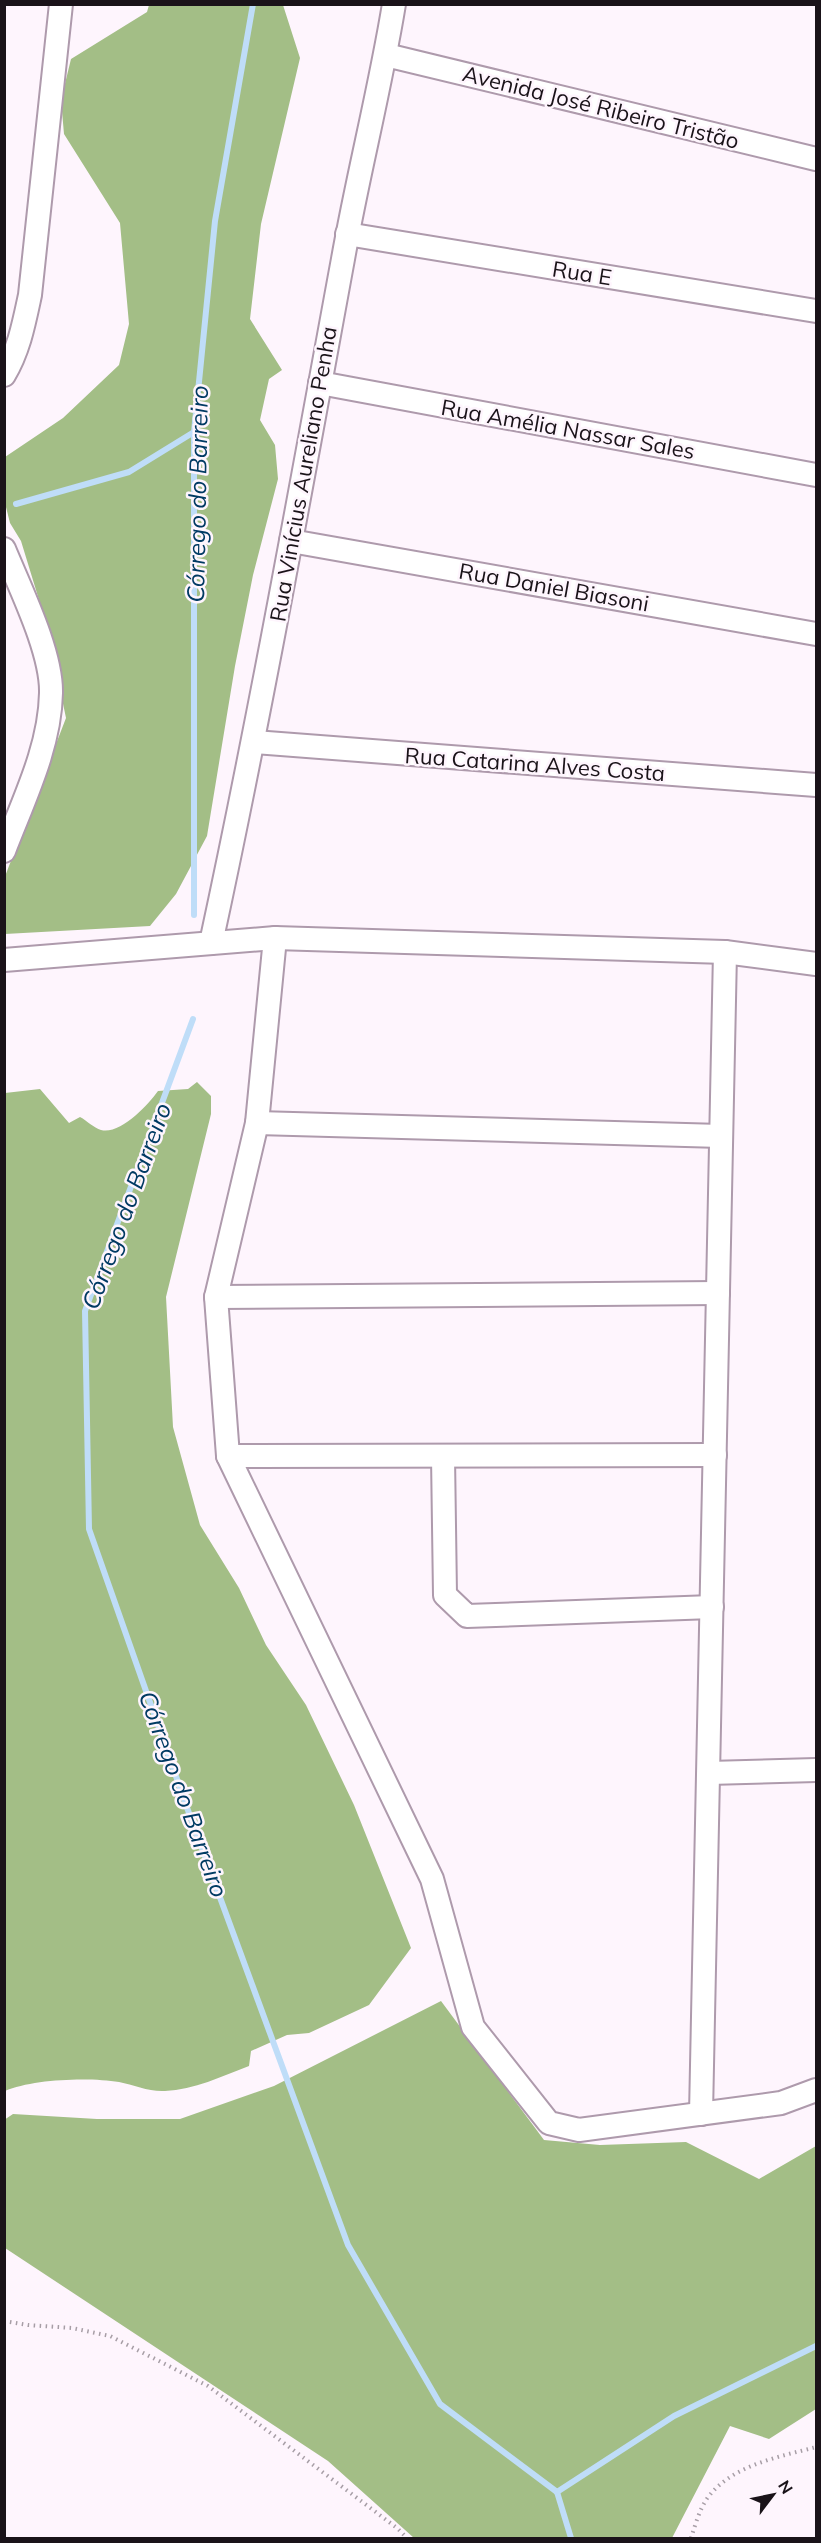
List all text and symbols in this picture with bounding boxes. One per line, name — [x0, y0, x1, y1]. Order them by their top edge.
street label: Avenida José Ribeiro Tristão — [460, 59, 742, 155]
street label: Rua E — [550, 254, 614, 292]
street label: Rua Vinícius Aureliano Penha — [263, 324, 343, 624]
water label: Córrego do Barreiro — [180, 385, 214, 603]
street label: Rua Amélia Nassar Sales — [439, 393, 697, 465]
street label: Rua Daniel Biasoni — [457, 556, 651, 618]
street label: Rua Catarina Alves Costa — [404, 741, 666, 787]
water label: Córrego do Barreiro — [75, 1099, 177, 1313]
water label: Córrego do Barreiro — [133, 1687, 235, 1901]
north arrow — [743, 2465, 803, 2525]
text: N — [774, 2477, 797, 2497]

